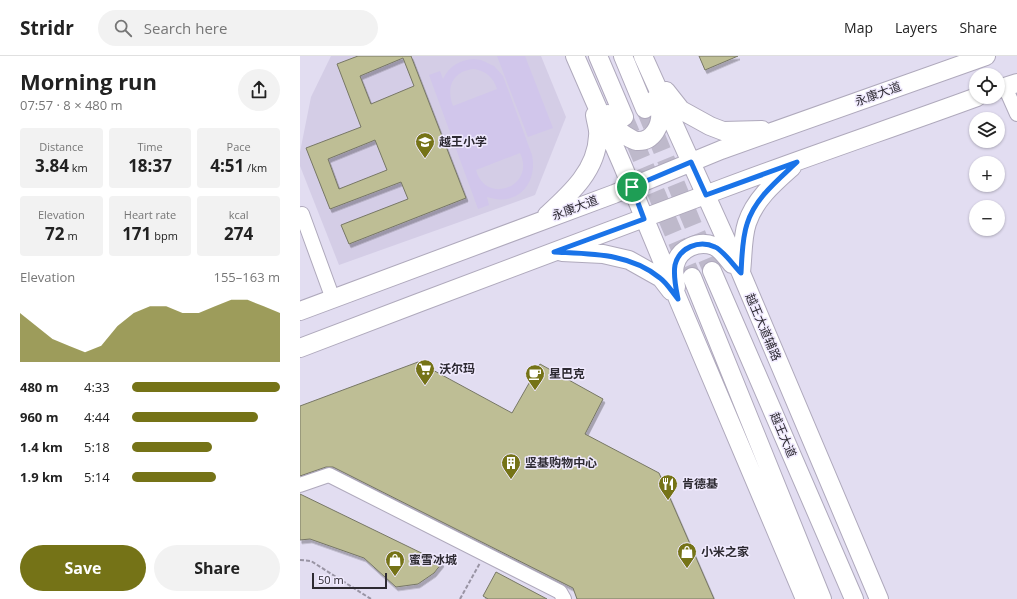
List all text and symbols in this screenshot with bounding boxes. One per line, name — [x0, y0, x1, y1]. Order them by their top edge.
search box — [98, 10, 378, 46]
text: Stridr — [20, 15, 74, 41]
icon: search — [112, 17, 134, 39]
text: Search here — [144, 18, 227, 38]
text: Map — [844, 18, 873, 37]
text: Layers — [895, 18, 937, 37]
text: Share — [959, 18, 997, 37]
text: Morning run — [20, 66, 157, 96]
map controls — [969, 68, 1005, 236]
button: locate — [969, 68, 1005, 104]
button: share — [238, 69, 280, 111]
street label: 永康大道 — [852, 77, 903, 110]
text: 07:57 · 8 × 480 m — [20, 96, 123, 114]
button: layers — [969, 112, 1005, 148]
school or university icon: 越王小学 — [414, 131, 436, 159]
place label: 越王小学 — [439, 133, 487, 150]
text: Distance — [39, 139, 83, 154]
text: Time — [137, 139, 163, 154]
text: Pace — [227, 139, 251, 154]
text: 3.84 — [35, 154, 69, 177]
text: 18:37 — [128, 154, 172, 177]
text: 4:51 — [210, 154, 244, 177]
button: + — [969, 156, 1005, 192]
text: km — [69, 160, 88, 175]
text: /km — [244, 160, 267, 175]
pin — [615, 170, 649, 204]
icon: arrive — [621, 176, 643, 198]
street label: 永康大道 — [549, 191, 600, 224]
button: − — [969, 200, 1005, 236]
text: Elevation — [38, 207, 85, 222]
text: Heart rate — [124, 207, 176, 222]
text: kcal — [229, 207, 249, 222]
text: 72 — [45, 222, 65, 245]
text: 171 — [122, 222, 151, 245]
text: 274 — [224, 222, 253, 245]
text: m — [65, 228, 78, 243]
text: bpm — [151, 228, 178, 243]
text: Elevation — [20, 268, 75, 286]
text: 155–163 m — [213, 268, 280, 286]
street label: 越王大道辅路 — [742, 290, 785, 363]
supermarket icon: 沃尔玛 — [414, 358, 436, 386]
place label: 沃尔玛 — [439, 360, 475, 377]
cafe icon: 星巴克 — [524, 363, 546, 391]
place label: 星巴克 — [549, 365, 585, 382]
text: 480 m — [20, 378, 58, 396]
text: 4:33 — [84, 378, 110, 396]
text: 960 m — [20, 408, 58, 426]
text: 4:44 — [84, 408, 110, 426]
street label: 越王大道 — [766, 409, 801, 460]
text: 1.4 km — [20, 438, 63, 456]
text: 5:18 — [84, 438, 110, 456]
building icon: 坚基购物中心 — [500, 452, 522, 480]
place label: 坚基购物中心 — [525, 454, 597, 471]
text: 1.9 km — [20, 468, 63, 486]
text: 5:14 — [84, 468, 110, 486]
restaurant icon: 肯德基 — [657, 473, 679, 501]
place label: 肯德基 — [682, 475, 718, 492]
shop icon: 小米之家 — [676, 541, 698, 569]
place label: 小米之家 — [701, 543, 749, 560]
button: Save — [20, 545, 146, 591]
button: Share — [154, 545, 280, 591]
shop icon: 蜜雪冰城 — [384, 549, 406, 577]
place label: 蜜雪冰城 — [409, 551, 457, 568]
scale bar — [312, 571, 387, 590]
text: 50 m — [318, 572, 344, 587]

